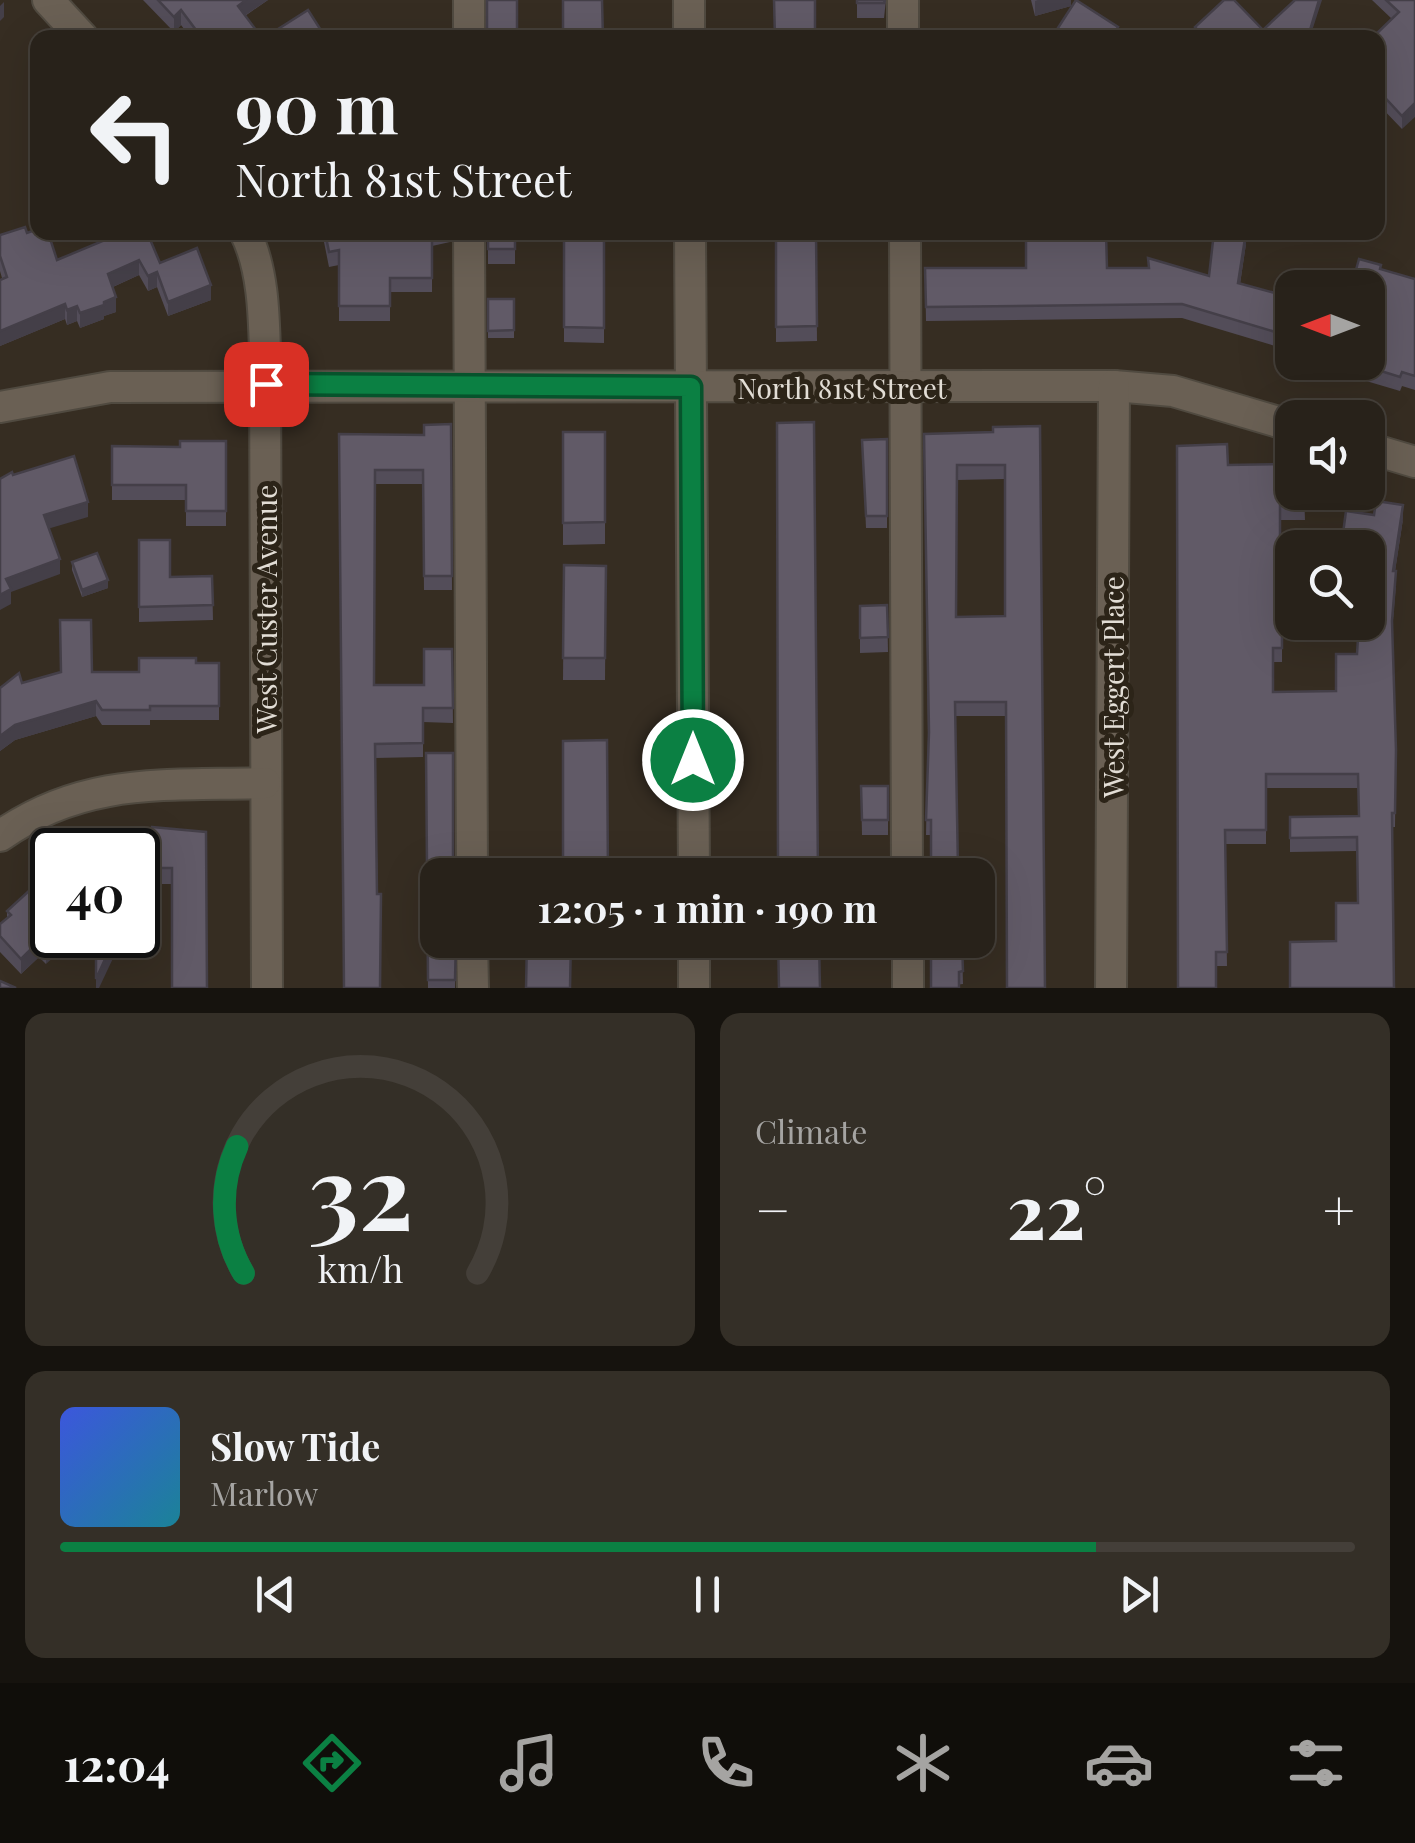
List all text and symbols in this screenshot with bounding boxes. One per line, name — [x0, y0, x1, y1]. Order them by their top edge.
text: 90 m — [235, 58, 399, 152]
icon: left — [70, 70, 200, 200]
text: North 81st Street — [235, 148, 572, 208]
north arrow — [1275, 270, 1385, 380]
map controls — [1275, 270, 1385, 640]
pin — [224, 342, 309, 427]
icon: arrive — [239, 357, 294, 412]
street label: North 81st Street — [737, 369, 948, 406]
button: sound — [1275, 400, 1385, 510]
street label: West Custer Avenue — [247, 485, 284, 734]
button: search — [1275, 530, 1385, 640]
street label: West Eggert Place — [1094, 576, 1131, 799]
position arrow — [641, 708, 745, 812]
speed limit sign: 40 — [30, 828, 160, 958]
text: 12:05 · 1 min · 190 m — [538, 882, 877, 933]
text: Climate — [755, 1109, 867, 1152]
text: 32 — [307, 1118, 413, 1257]
text: 22° — [1007, 1158, 1107, 1258]
text: − — [755, 1171, 791, 1245]
text: + — [1323, 1171, 1355, 1245]
text: km/h — [317, 1244, 403, 1292]
text: Slow Tide — [210, 1420, 380, 1471]
text: Marlow — [210, 1471, 318, 1514]
icon: previous — [248, 1567, 303, 1622]
icon: pause — [680, 1567, 735, 1622]
icon: next — [1112, 1567, 1167, 1622]
icon: directions — [297, 1728, 367, 1798]
icon: music — [494, 1728, 564, 1798]
icon: phone — [691, 1728, 761, 1798]
icon: climate — [888, 1728, 958, 1798]
icon: car — [1084, 1728, 1154, 1798]
icon: filters — [1281, 1728, 1351, 1798]
text: 12:04 — [63, 1733, 170, 1793]

